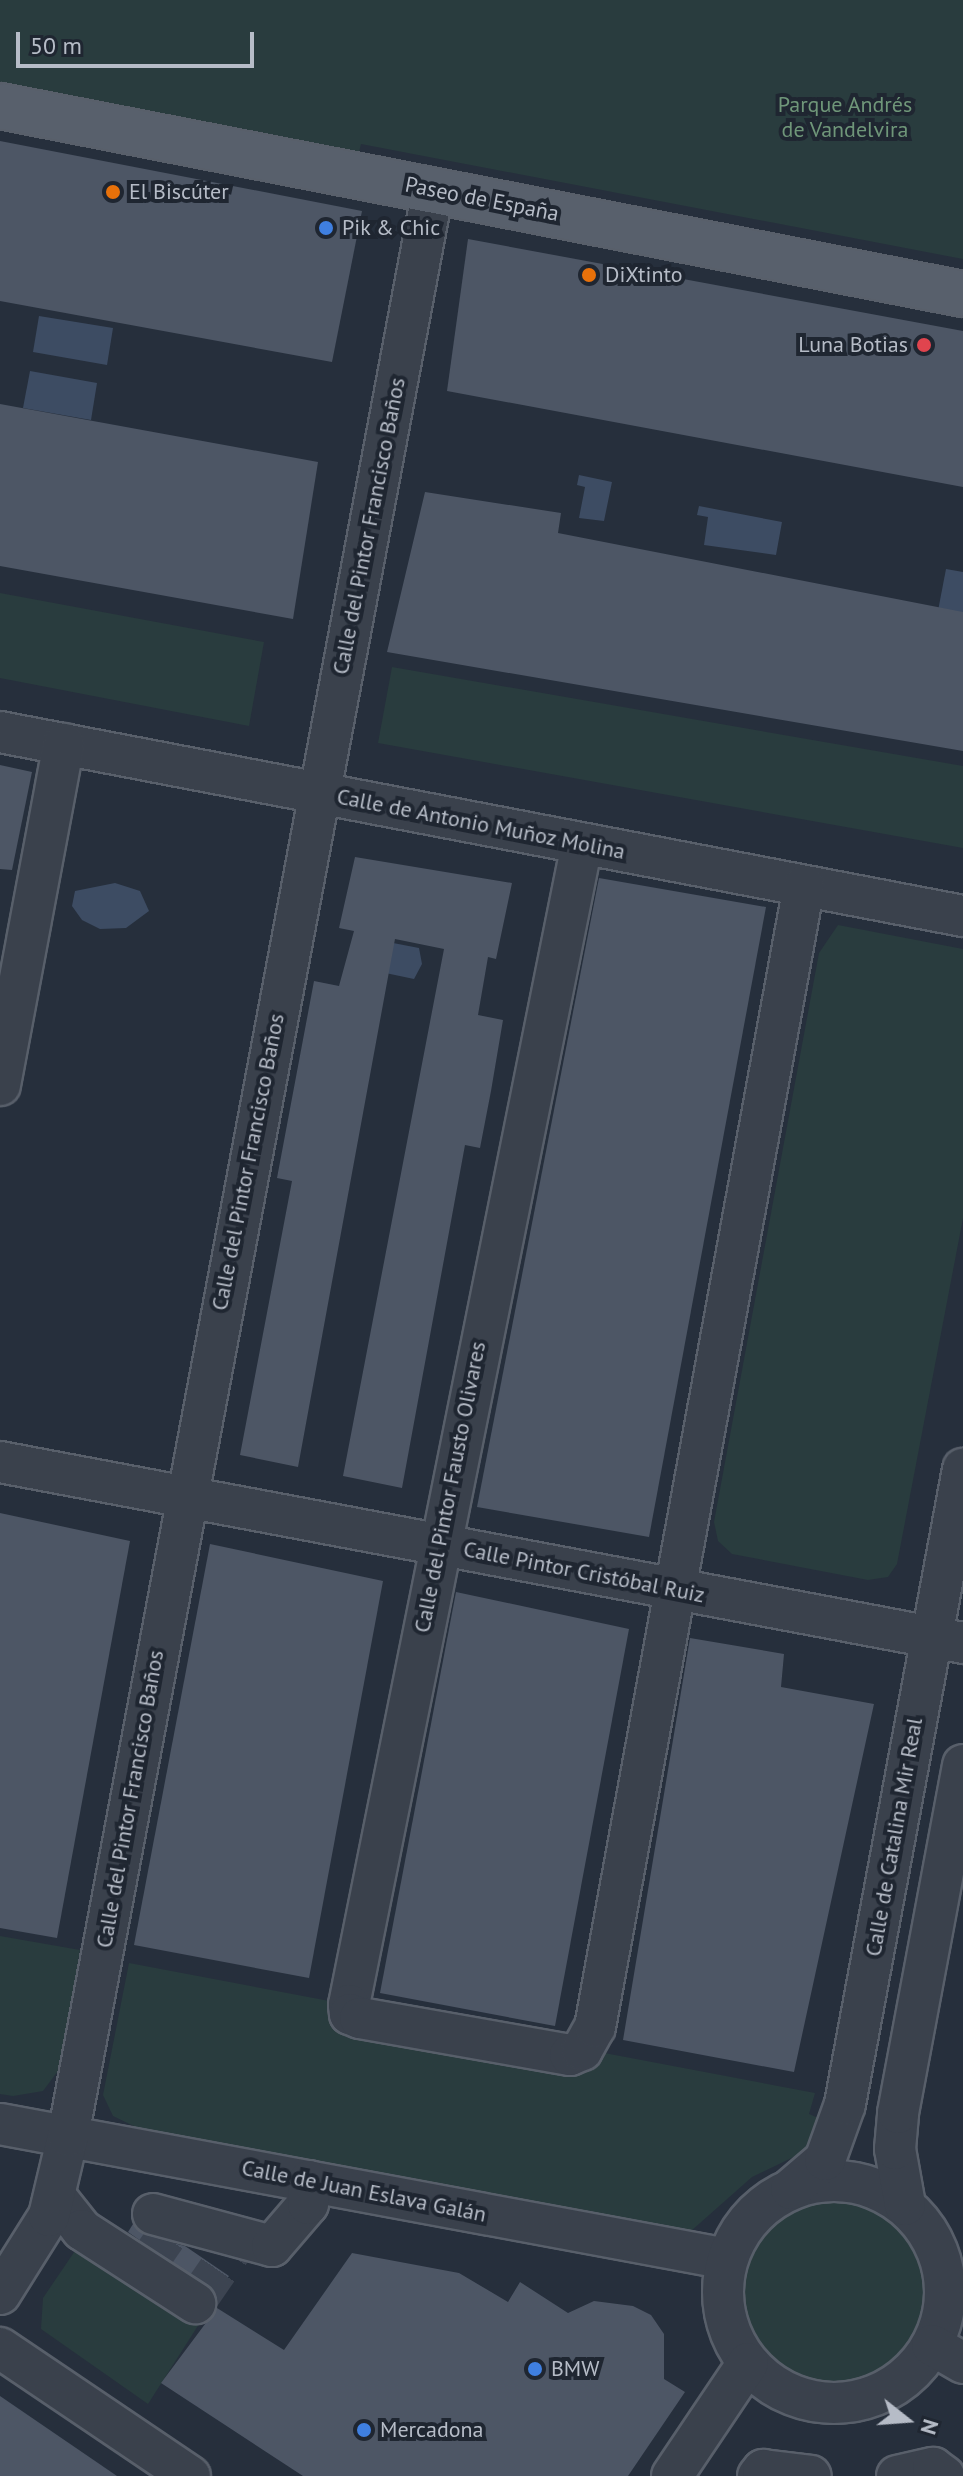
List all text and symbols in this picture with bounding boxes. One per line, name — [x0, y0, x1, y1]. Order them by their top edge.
scale bar — [20, 16, 258, 66]
text: 50 m — [30, 30, 82, 61]
park label: Parque Andrés de Vandelvira — [777, 91, 913, 142]
street label: Paseo de España — [403, 171, 561, 227]
place label: El Biscúter — [129, 179, 229, 205]
marker: El Biscúter — [104, 183, 122, 201]
place label: Pik & Chic — [342, 215, 441, 241]
marker: Pik & Chic — [317, 219, 335, 237]
place label: DiXtinto — [605, 262, 682, 288]
marker: DiXtinto — [580, 266, 598, 284]
place label: Luna Botias — [798, 332, 908, 358]
marker: Luna Botias — [915, 336, 933, 354]
street label: Calle del Pintor Francisco Baños — [327, 375, 411, 677]
street label: Calle de Antonio Muñoz Molina — [334, 783, 628, 865]
street label: Calle del Pintor Francisco Baños — [206, 1011, 290, 1313]
street label: Calle del Pintor Fausto Olivares — [409, 1339, 491, 1635]
street label: Calle Pintor Cristóbal Ruiz — [461, 1536, 707, 1608]
street label: Calle del Pintor Francisco Baños — [91, 1648, 169, 1950]
street label: Calle de Catalina Mir Real — [860, 1716, 928, 1958]
street label: Calle de Juan Eslava Galán — [240, 2154, 488, 2228]
place label: BMW — [551, 2356, 599, 2382]
marker: BMW — [526, 2360, 544, 2378]
north arrow — [867, 2380, 947, 2460]
text: N — [914, 2416, 945, 2438]
place label: Mercadona — [380, 2417, 483, 2443]
marker: Mercadona — [355, 2421, 373, 2439]

